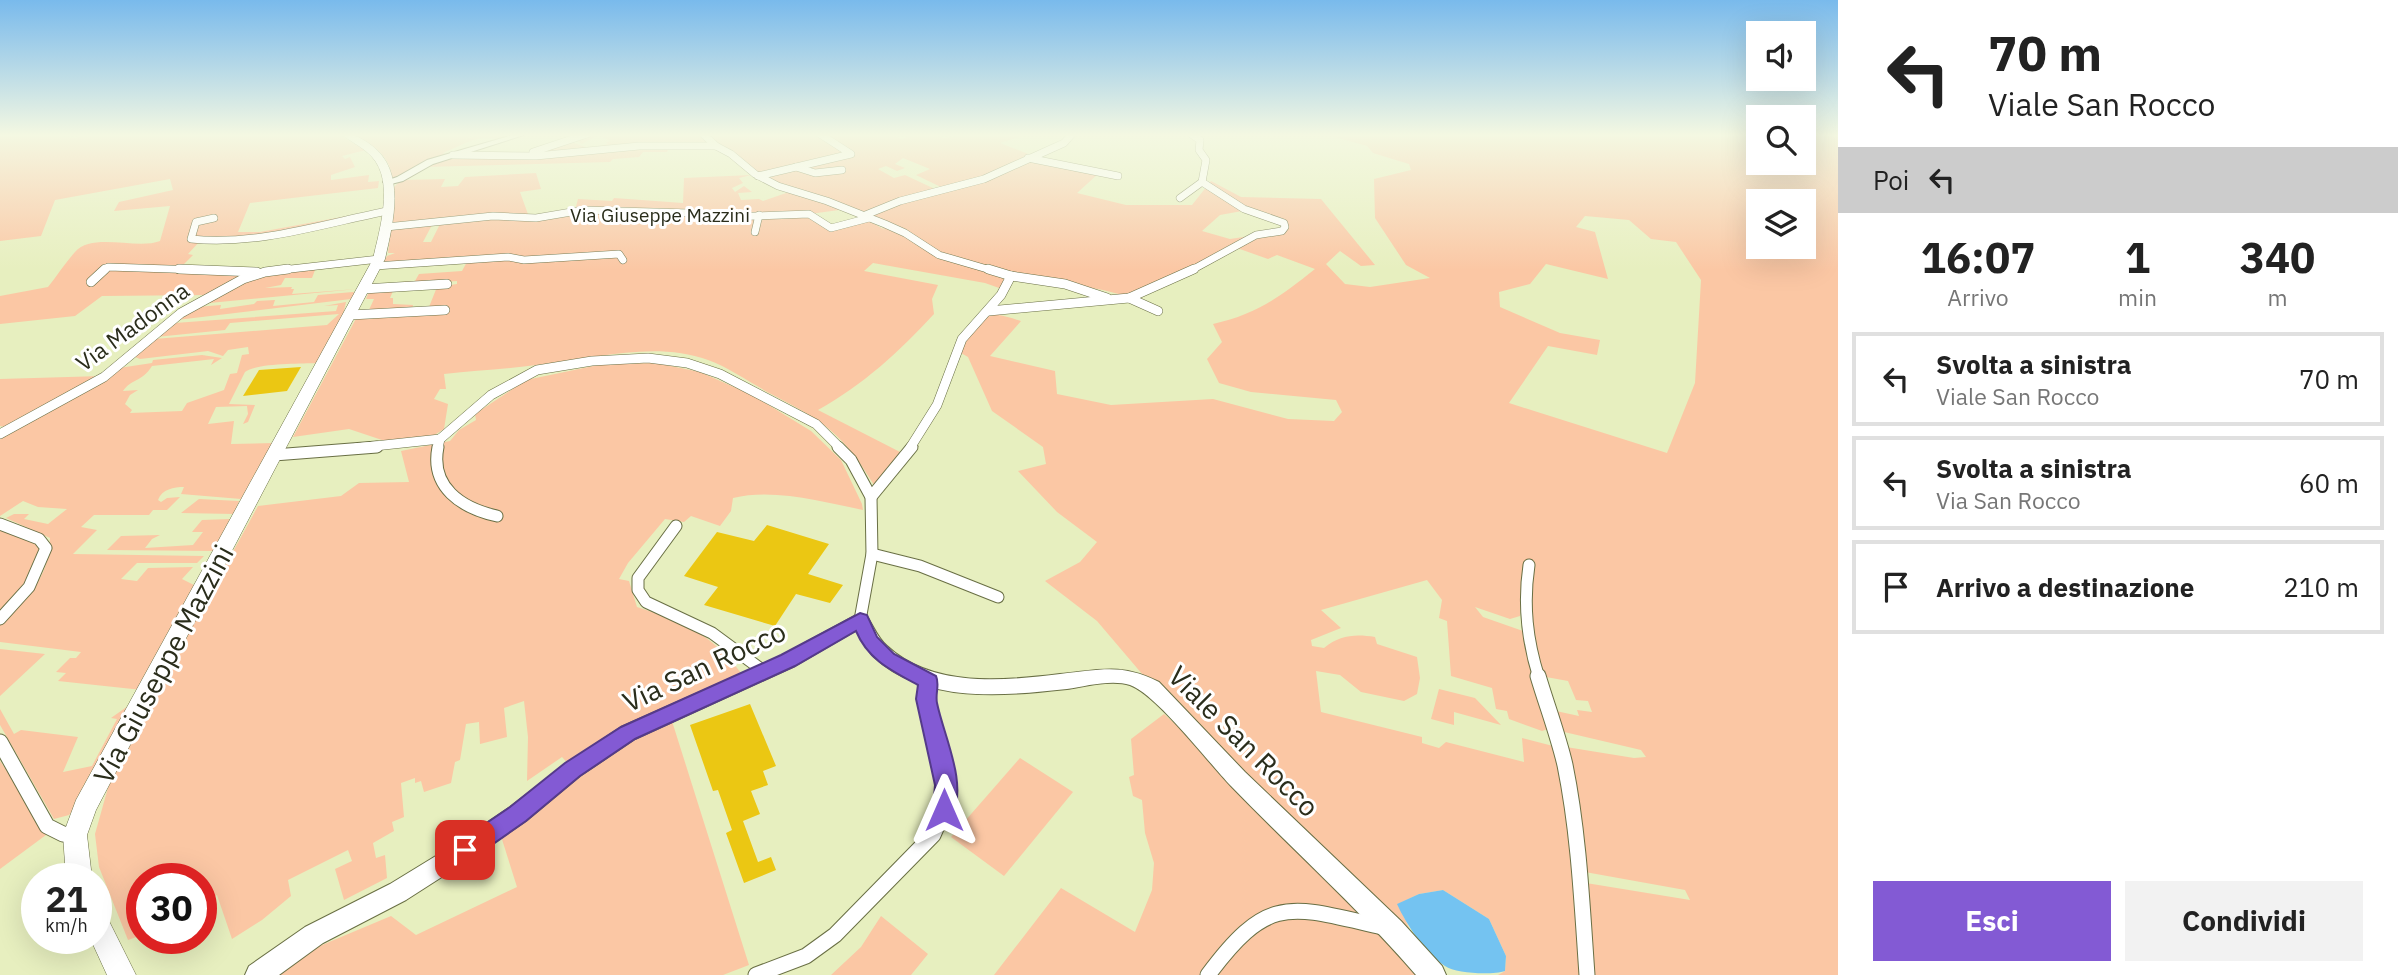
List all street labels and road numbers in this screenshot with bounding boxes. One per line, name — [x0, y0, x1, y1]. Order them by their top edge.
street label: Via Giuseppe Mazzini — [570, 203, 750, 227]
street label: Via Madonna — [69, 275, 195, 377]
street label: Via Giuseppe Mazzini — [84, 538, 242, 790]
street label: Via San Rocco — [616, 612, 792, 720]
street label: Viale San Rocco — [1161, 658, 1327, 824]

